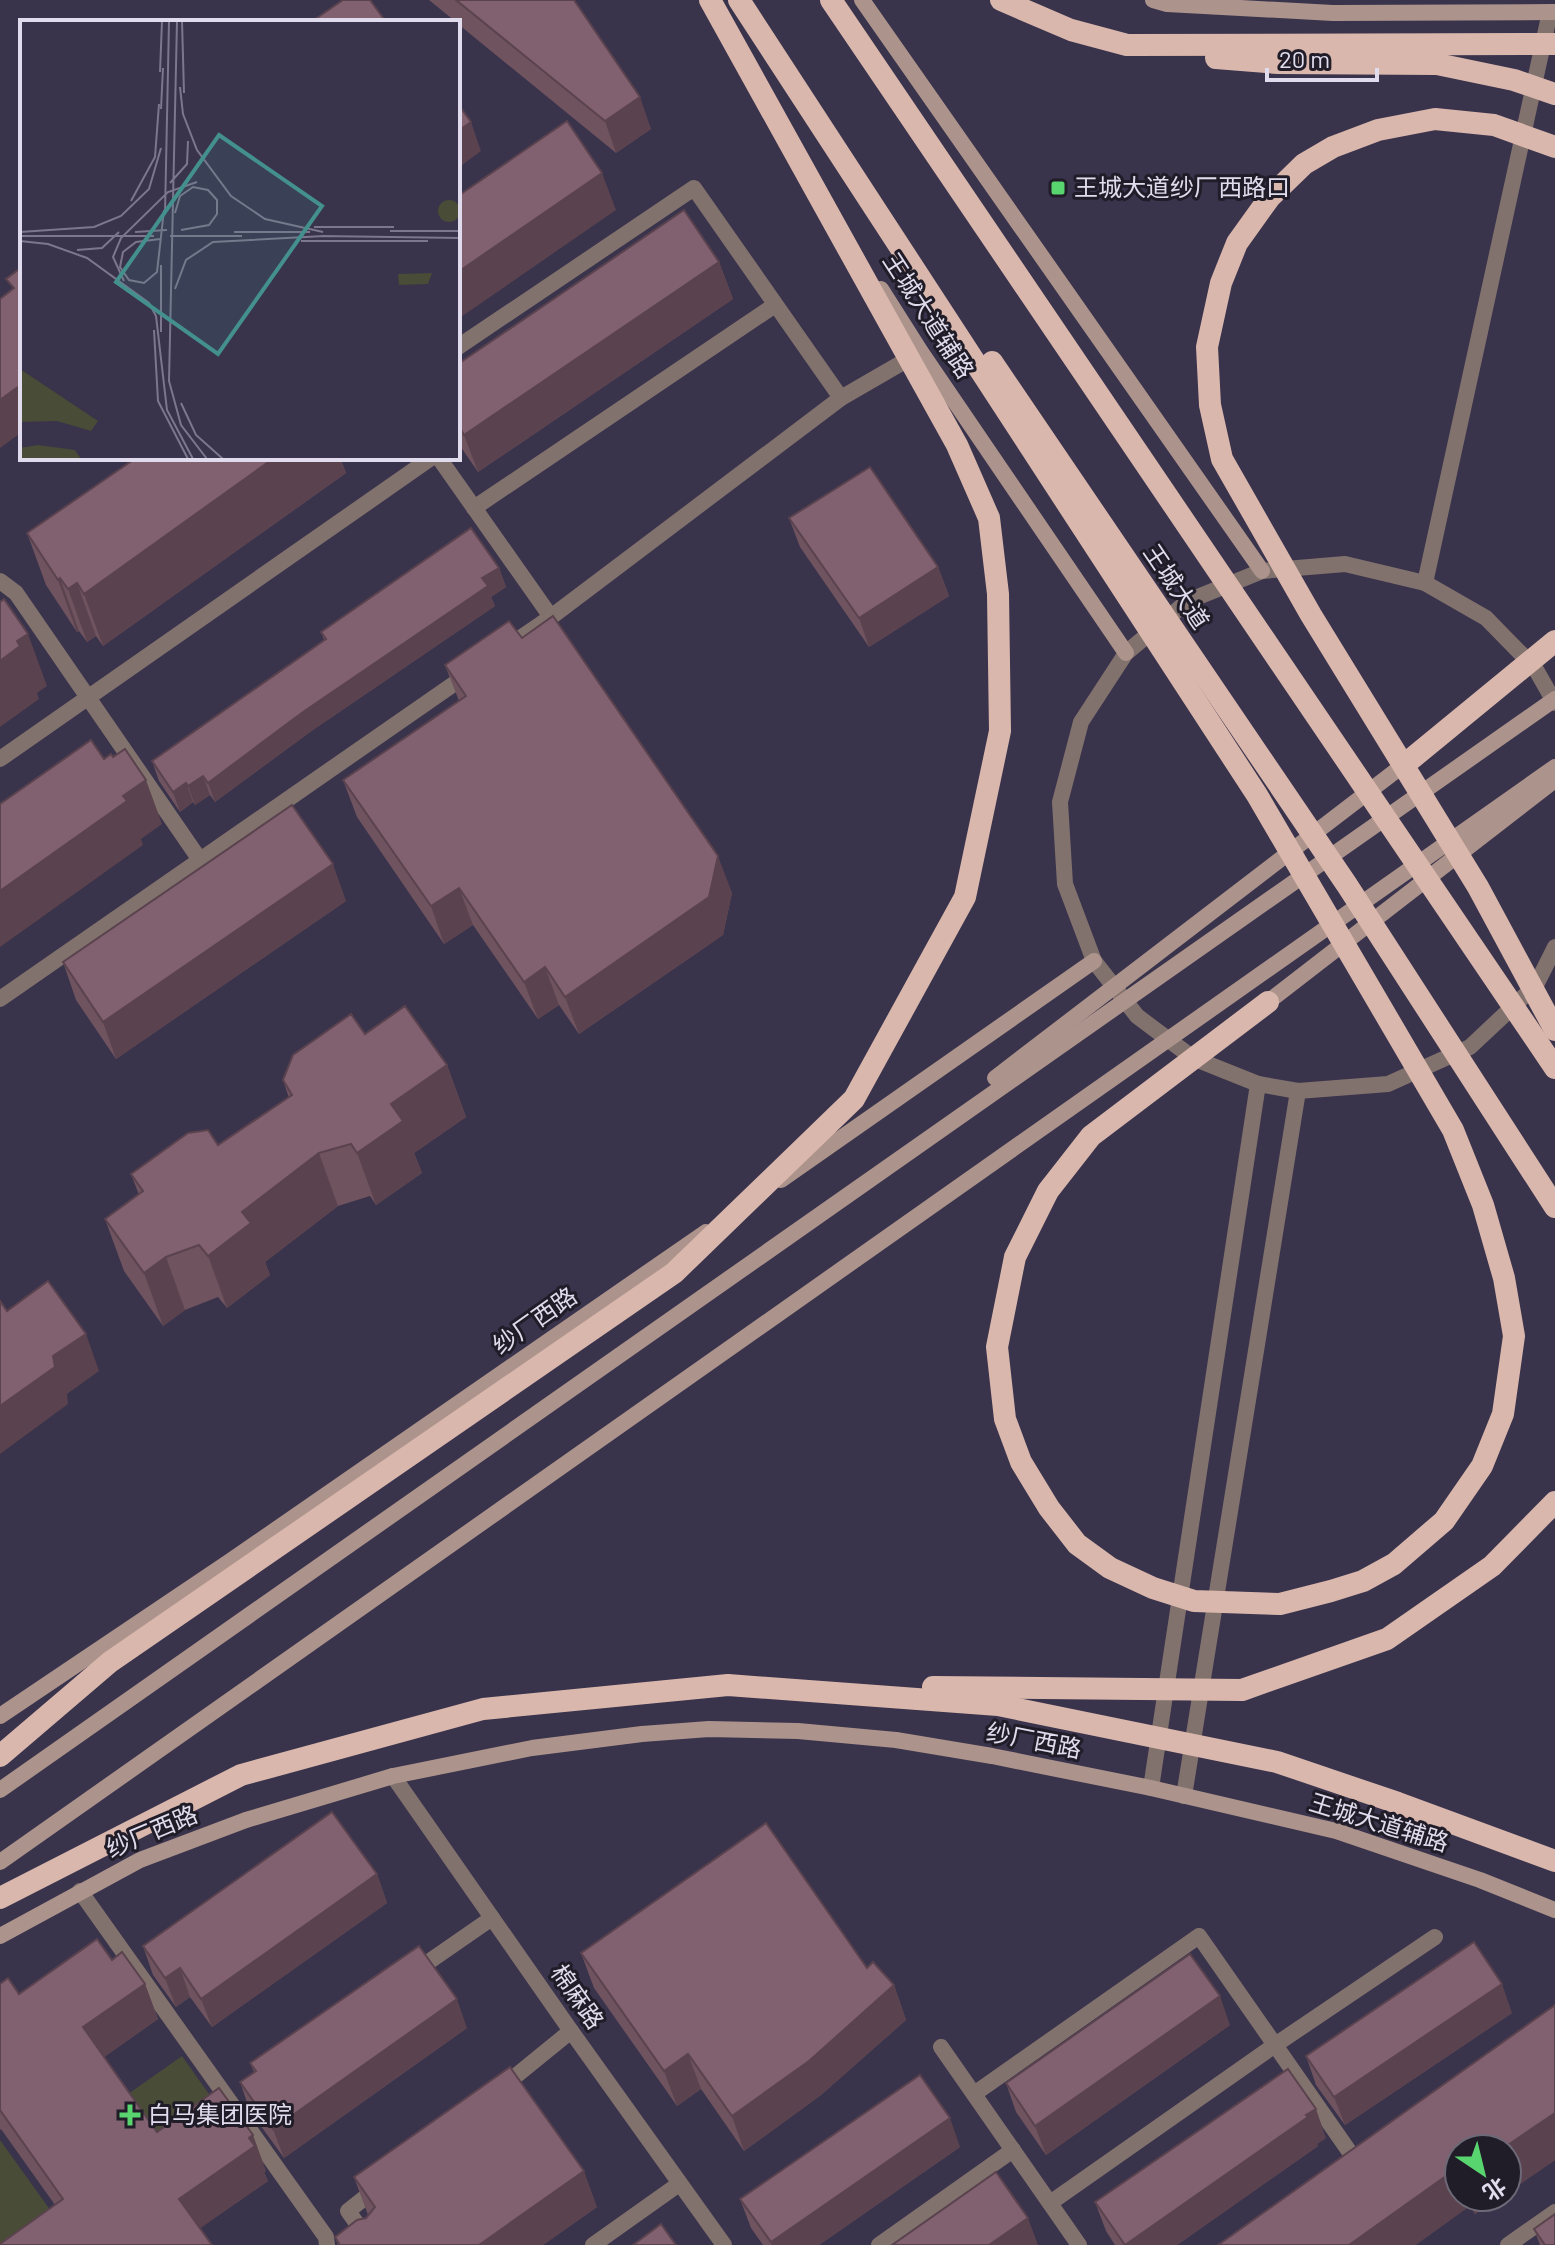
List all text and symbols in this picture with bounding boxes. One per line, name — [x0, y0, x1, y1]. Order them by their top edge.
inset map — [20, 20, 460, 460]
scale bar — [1267, 32, 1377, 82]
text: 20 m — [1279, 44, 1330, 73]
place label: 王城大道纱厂西路口 — [1074, 172, 1290, 201]
marker: 王城大道纱厂西路口 — [1049, 179, 1067, 197]
street label: 王城大道辅路 — [878, 247, 981, 383]
street label: 王城大道 — [1138, 538, 1216, 634]
street label: 纱厂西路 — [487, 1280, 582, 1359]
street label: 纱厂西路 — [984, 1716, 1084, 1763]
street label: 王城大道辅路 — [1306, 1787, 1453, 1856]
street label: 纱厂西路 — [102, 1799, 201, 1863]
street label: 棉麻路 — [546, 1958, 611, 2034]
place label: 白马集团医院 — [148, 2099, 292, 2128]
marker: 白马集团医院 — [119, 2104, 141, 2126]
north arrow — [1443, 2133, 1523, 2213]
text: 北 — [1479, 2173, 1512, 2207]

